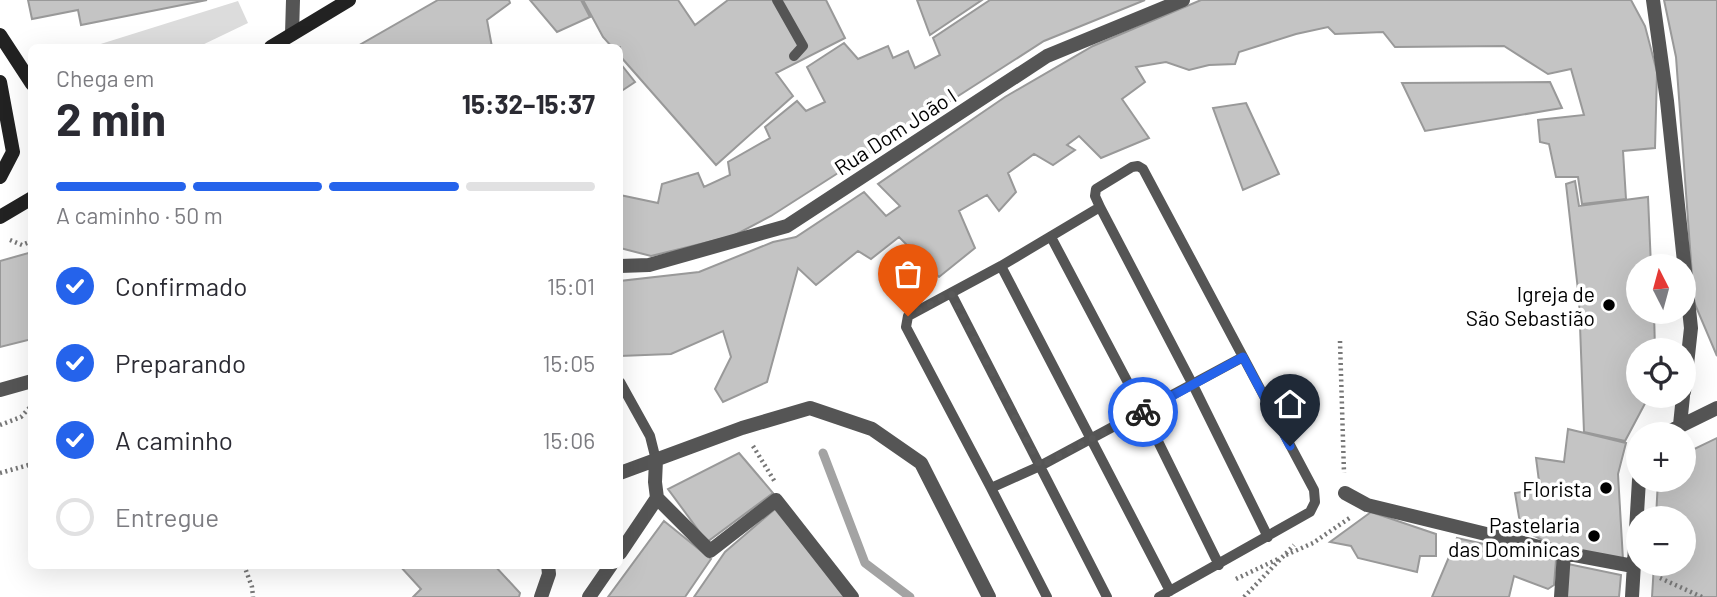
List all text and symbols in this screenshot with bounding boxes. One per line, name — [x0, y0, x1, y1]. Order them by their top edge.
text: Chega em — [56, 64, 154, 92]
street label: Rua Dom João I — [829, 82, 961, 180]
text: 15:32–15:37 — [462, 88, 595, 119]
text: 2 min — [56, 90, 166, 145]
text: A caminho · 50 m — [56, 201, 223, 229]
pin — [878, 244, 938, 316]
north arrow — [1626, 254, 1696, 324]
map controls — [1626, 254, 1696, 576]
icon: bag — [889, 255, 927, 293]
icon: check — [56, 267, 94, 305]
text: Confirmado — [115, 270, 247, 301]
text: 15:01 — [547, 272, 595, 300]
place label: Igreja de São Sebastião — [1466, 281, 1595, 330]
marker: Igreja de São Sebastião — [1601, 297, 1617, 313]
button: locate — [1626, 338, 1696, 408]
icon: check — [56, 344, 94, 382]
text: Preparando — [115, 347, 246, 378]
text: 15:05 — [543, 349, 595, 377]
pin — [1260, 374, 1320, 446]
courier — [1108, 377, 1178, 447]
icon: home — [1271, 385, 1309, 423]
icon: bike — [1124, 393, 1162, 431]
icon: check — [56, 421, 94, 459]
button: + — [1626, 422, 1696, 492]
text: A caminho — [115, 424, 233, 455]
text: 15:06 — [542, 426, 595, 454]
place label: Florista — [1522, 476, 1592, 501]
marker: Florista — [1598, 480, 1614, 496]
text: Entregue — [115, 501, 219, 532]
button: − — [1626, 506, 1696, 576]
place label: Pastelaria das Dominicas — [1448, 512, 1580, 561]
marker: Pastelaria das Dominicas — [1586, 528, 1602, 544]

